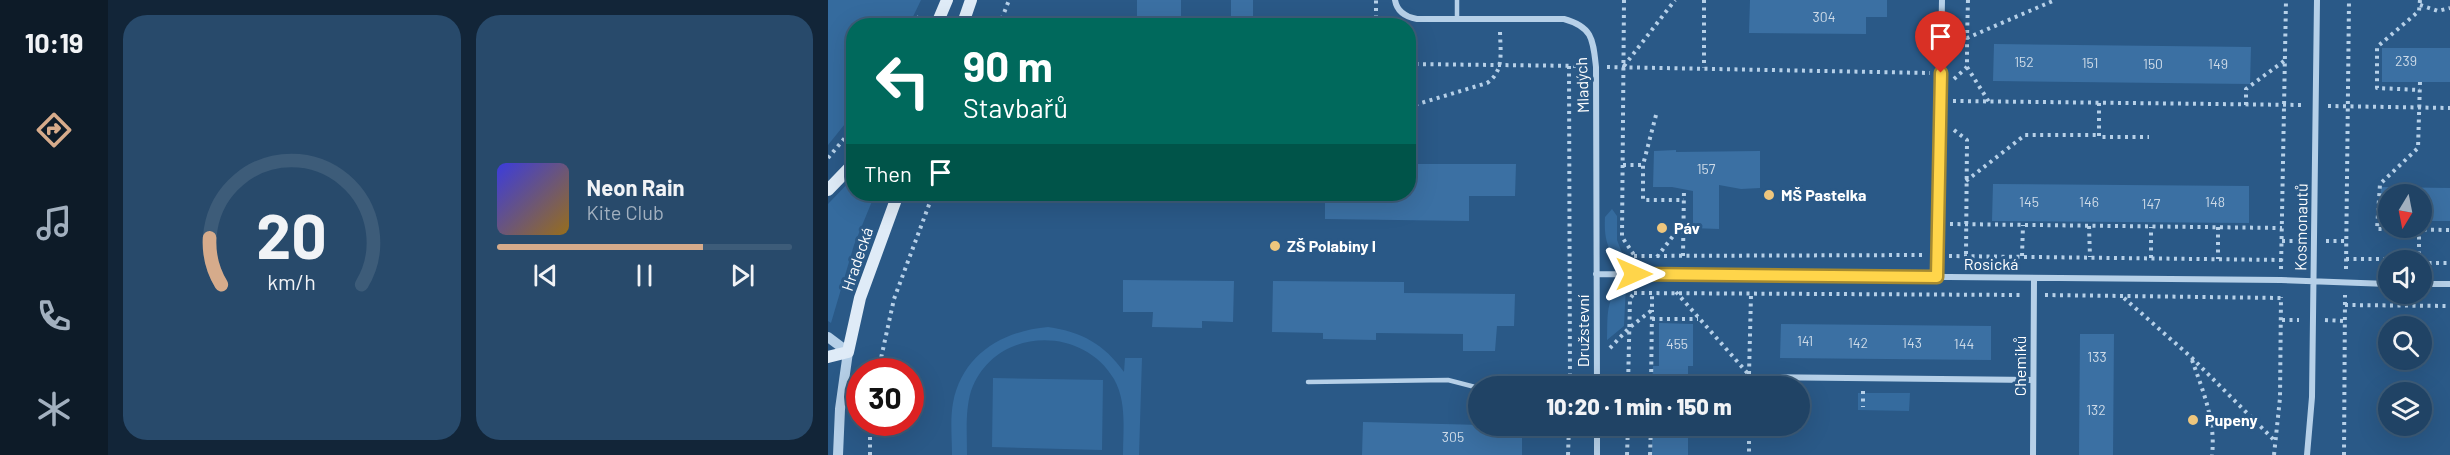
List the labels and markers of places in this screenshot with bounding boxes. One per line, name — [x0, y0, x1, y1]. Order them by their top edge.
pin — [1915, 11, 1966, 73]
place label: MŠ Pastelka — [1781, 185, 1866, 204]
marker: MŠ Pastelka — [1762, 188, 1776, 202]
place label: Páv — [1674, 218, 1700, 237]
marker: Páv — [1655, 221, 1669, 235]
place label: ZŠ Polabiny I — [1287, 236, 1376, 255]
marker: ZŠ Polabiny I — [1268, 239, 1282, 253]
place label: Pupeny — [2205, 410, 2258, 429]
marker: Pupeny — [2186, 413, 2200, 427]

